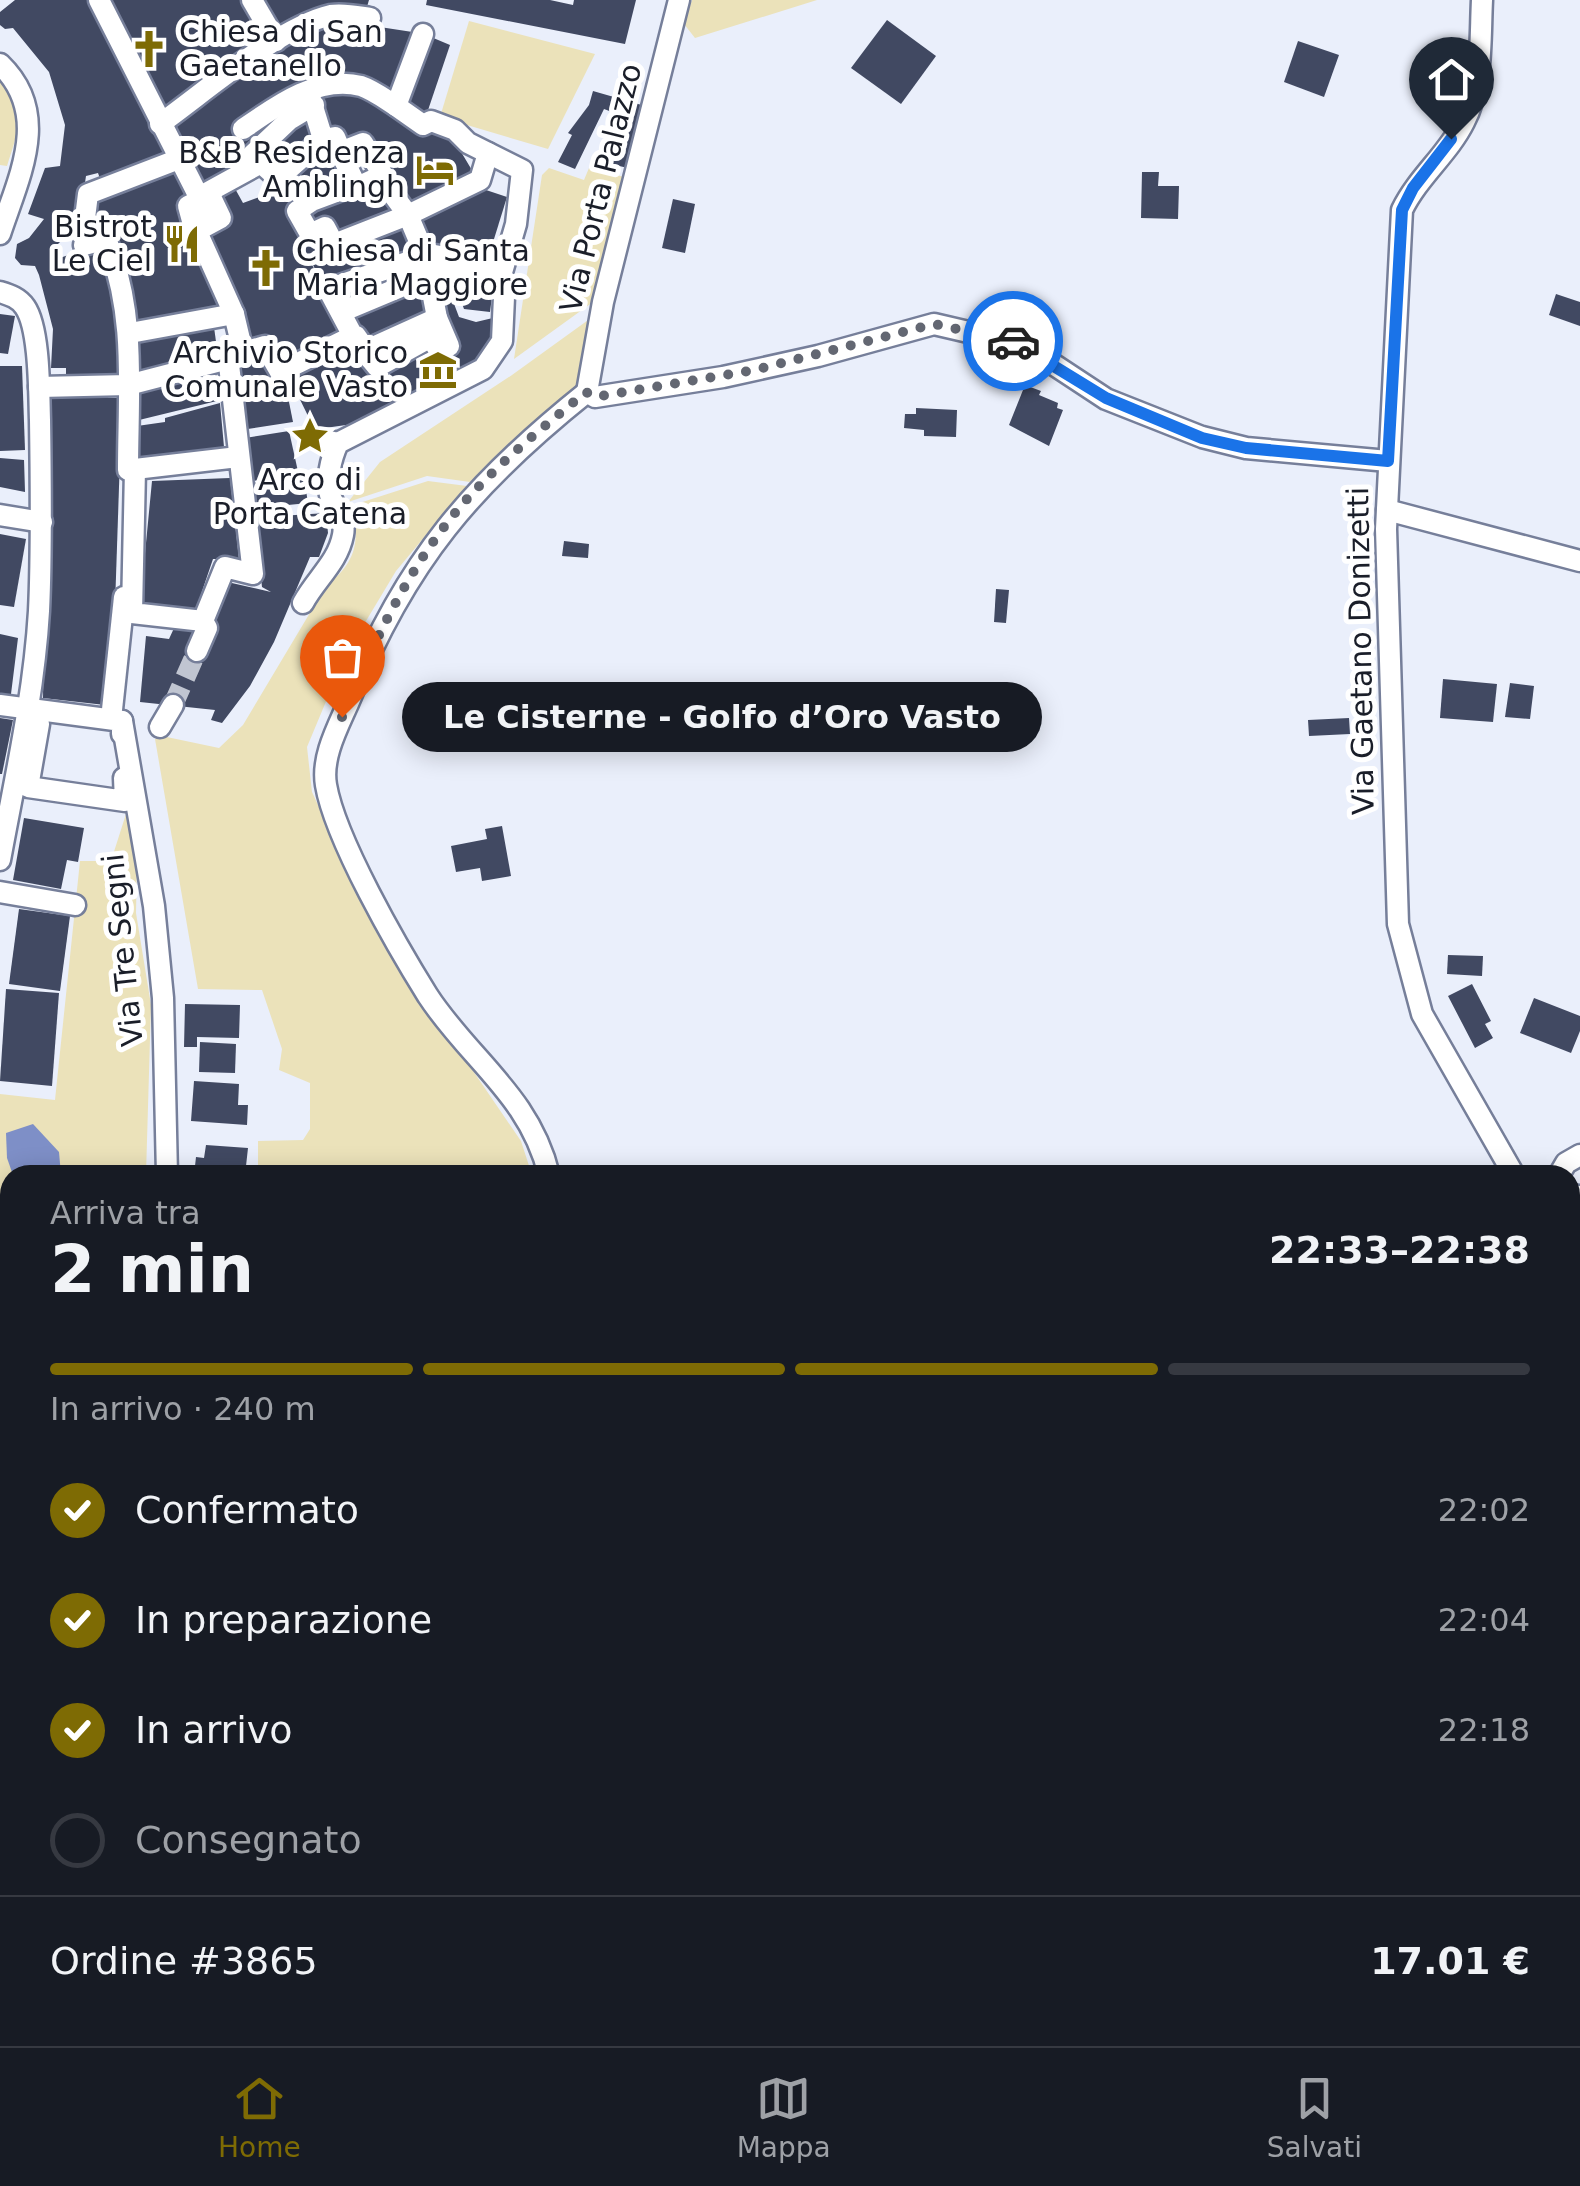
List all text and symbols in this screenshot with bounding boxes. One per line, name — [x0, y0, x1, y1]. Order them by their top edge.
place label: Chiesa di San Gaetanello — [179, 14, 383, 83]
church icon: Chiesa di San Gaetanello — [128, 28, 170, 70]
pin — [1409, 37, 1494, 140]
icon: home — [1424, 52, 1479, 107]
street label: Via Porta Palazzo — [553, 60, 648, 316]
place label: B&B Residenza Amblingh — [178, 135, 405, 204]
hotel icon: B&B Residenza Amblingh — [414, 149, 456, 191]
place label: Bistrot Le Ciel — [52, 209, 152, 278]
restaurant icon: Bistrot Le Ciel — [161, 223, 203, 265]
place label: Chiesa di Santa Maria Maggiore — [296, 233, 530, 302]
church icon: Chiesa di Santa Maria Maggiore — [245, 247, 287, 289]
courier — [963, 291, 1063, 391]
icon: car — [986, 314, 1041, 369]
place label: Archivio Storico Comunale Vasto — [164, 335, 408, 404]
museum icon: Archivio Storico Comunale Vasto — [417, 349, 459, 391]
place icon: Arco di Porta Catena — [289, 415, 331, 457]
place label: Arco di Porta Catena — [213, 462, 407, 531]
street label: Via Gaetano Donizetti — [1340, 487, 1381, 815]
pin — [300, 615, 385, 718]
icon: bag — [315, 630, 370, 685]
callout: Le Cisterne - Golfo d’Oro Vasto — [402, 682, 1042, 752]
text: Le Cisterne - Golfo d’Oro Vasto — [443, 698, 1001, 736]
street label: Via Tre Segni — [95, 852, 150, 1048]
text: Arriva tra — [50, 1194, 201, 1232]
text: 22:33–22:38 — [1269, 1228, 1530, 1272]
text: 2 min — [50, 1232, 254, 1307]
text: In arrivo · 240 m — [50, 1390, 316, 1428]
icon: check — [50, 1483, 105, 1538]
text: Confermato — [135, 1488, 359, 1532]
text: 22:02 — [1438, 1491, 1530, 1529]
icon: check — [50, 1593, 105, 1648]
text: In preparazione — [135, 1598, 432, 1642]
text: 22:04 — [1438, 1601, 1530, 1639]
icon: check — [50, 1703, 105, 1758]
text: In arrivo — [135, 1708, 293, 1752]
text: 22:18 — [1438, 1711, 1530, 1749]
text: Consegnato — [135, 1818, 362, 1862]
text: Ordine #3865 — [50, 1939, 318, 1983]
text: 17.01 € — [1370, 1939, 1530, 1983]
tab: Home — [218, 2071, 301, 2164]
tab: Mappa — [737, 2071, 831, 2164]
tab: Salvati — [1267, 2071, 1362, 2164]

